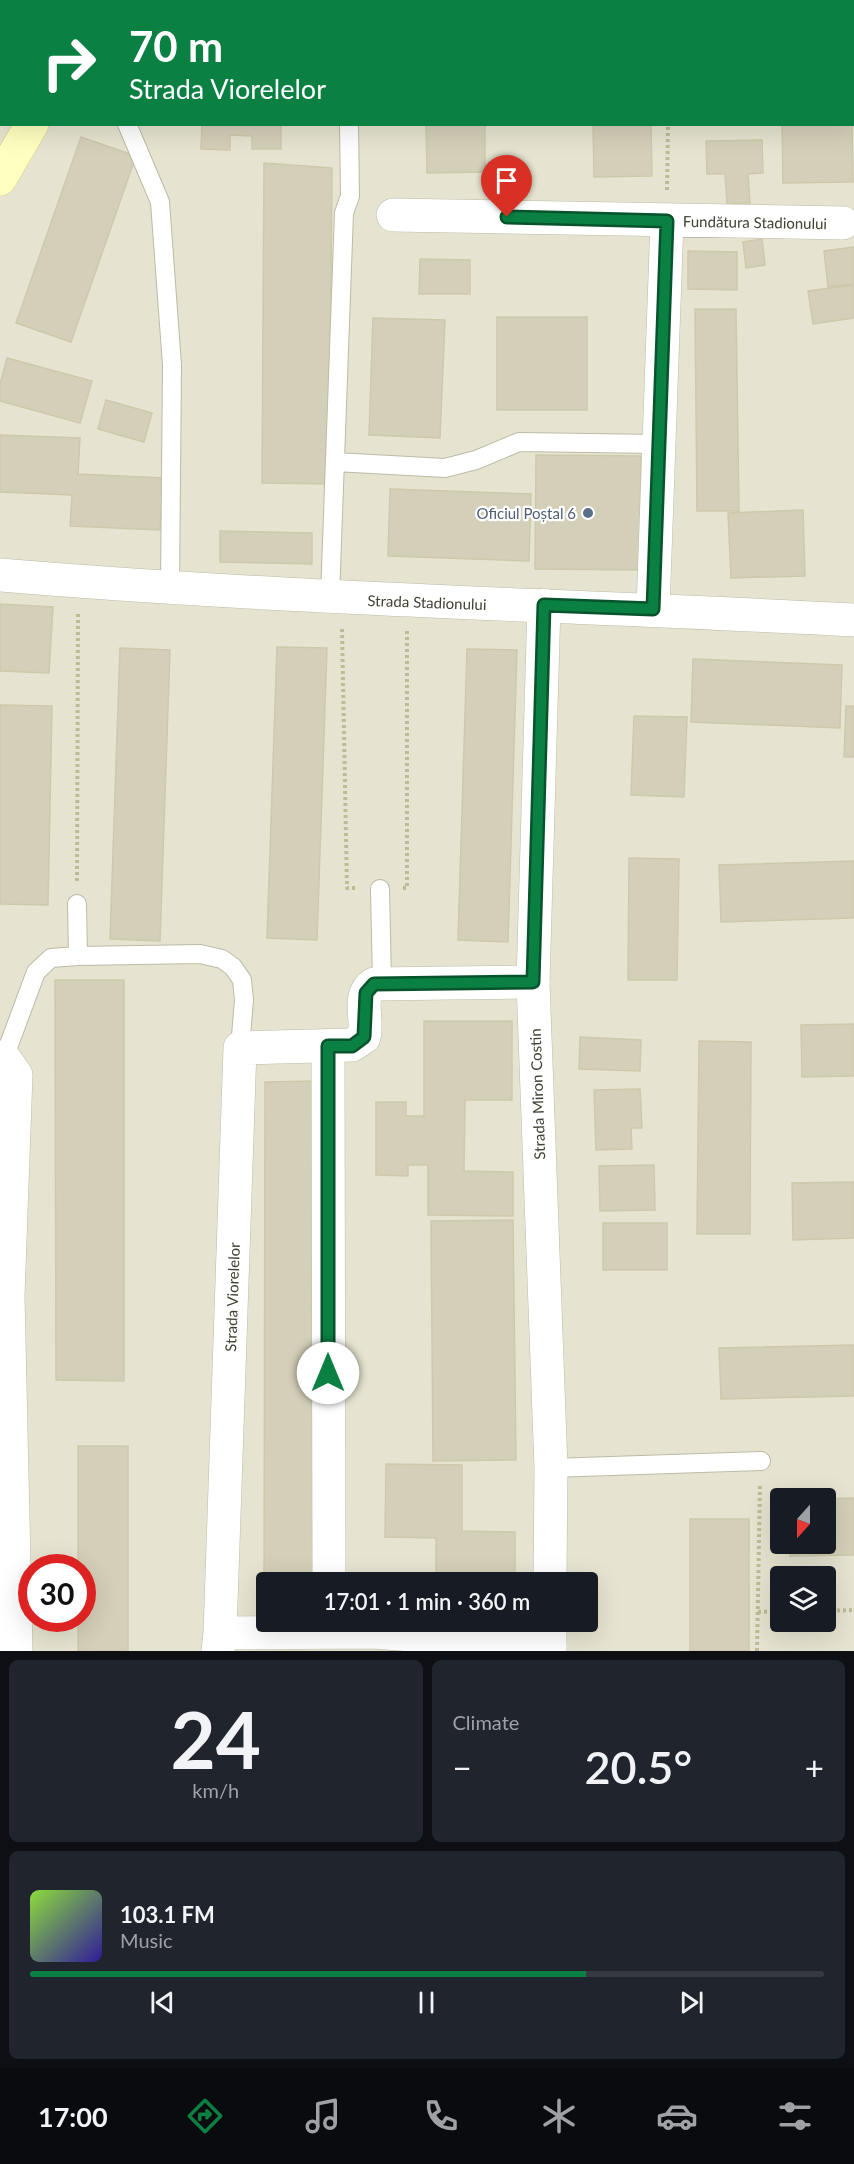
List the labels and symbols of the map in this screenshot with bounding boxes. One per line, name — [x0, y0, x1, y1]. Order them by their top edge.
pin — [481, 155, 532, 217]
street label: Fundătura Stadionului — [683, 212, 827, 232]
place label: Oficiul Poștal 6 — [476, 504, 576, 522]
marker: Oficiul Poștal 6 — [581, 506, 595, 520]
street label: Strada Stadionului — [367, 591, 487, 613]
street label: Strada Miron Costin — [526, 1028, 548, 1160]
street label: Strada Viorelelor — [221, 1241, 243, 1352]
position arrow — [296, 1341, 360, 1405]
north arrow — [770, 1488, 836, 1554]
speed limit sign: 30 — [18, 1554, 96, 1632]

